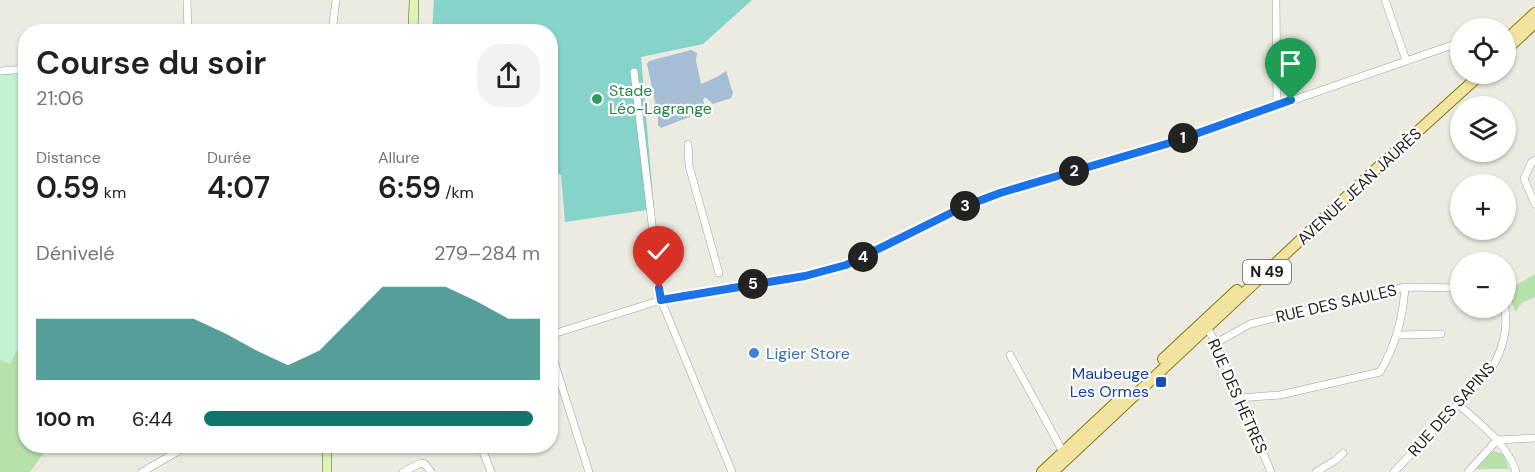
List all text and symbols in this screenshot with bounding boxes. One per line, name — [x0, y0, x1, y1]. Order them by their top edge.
map controls — [1450, 18, 1516, 318]
button: locate — [1450, 18, 1516, 84]
pin — [1265, 38, 1316, 100]
text: Course du soir — [36, 41, 266, 84]
button: share — [477, 44, 540, 107]
icon: arrive — [1274, 47, 1307, 80]
place label: Stade Léo-Lagrange — [609, 80, 712, 119]
text: 21:06 — [36, 85, 84, 111]
marker: Stade Léo-Lagrange — [590, 92, 604, 106]
button: layers — [1450, 96, 1516, 162]
pin: 1 — [1168, 123, 1198, 153]
street label: AVENUE JEAN JAURÈS — [1293, 123, 1426, 249]
text: 1 — [1180, 127, 1186, 148]
text: Distance — [36, 147, 101, 168]
text: Durée — [207, 147, 251, 168]
text: Allure — [378, 147, 420, 168]
pin: 2 — [1059, 156, 1089, 186]
text: 2 — [1069, 160, 1079, 181]
text: 0.59 — [36, 168, 100, 207]
text: 4:07 — [207, 168, 270, 207]
text: 6:59 — [378, 168, 441, 207]
button: + — [1450, 174, 1516, 240]
text: km — [100, 182, 126, 203]
text: /km — [441, 182, 474, 203]
pin: 3 — [950, 191, 980, 221]
text: 3 — [960, 195, 970, 216]
pin — [633, 226, 684, 288]
icon: check — [642, 235, 675, 268]
text: Dénivelé — [36, 240, 115, 266]
text: 279–284 m — [434, 240, 540, 266]
pin: 4 — [848, 242, 878, 272]
text: 4 — [858, 246, 868, 267]
button: − — [1450, 252, 1516, 318]
road number: N 49 — [1243, 260, 1291, 284]
pin: 5 — [738, 269, 768, 299]
text: 5 — [748, 273, 758, 294]
street label: RUE DES SAULES — [1274, 279, 1399, 328]
street label: RUE DES HÊTRES — [1203, 335, 1272, 457]
place label: Ligier Store — [766, 343, 850, 364]
marker: Ligier Store — [747, 346, 761, 360]
street label: RUE DES SAPINS — [1403, 358, 1499, 461]
place label: Maubeuge Les Ormes — [1070, 363, 1149, 402]
marker: Maubeuge Les Ormes — [1154, 375, 1168, 389]
text: 100 m — [36, 406, 95, 432]
text: 6:44 — [132, 406, 173, 432]

